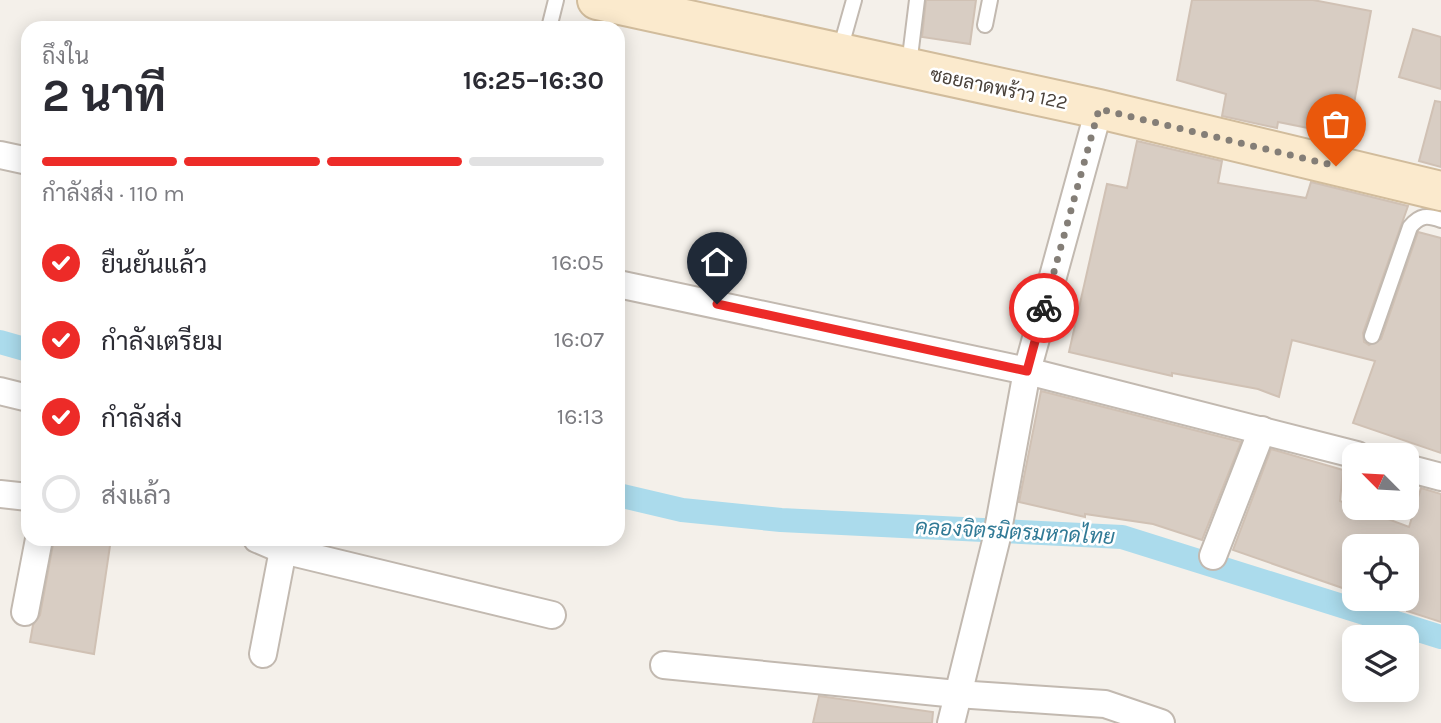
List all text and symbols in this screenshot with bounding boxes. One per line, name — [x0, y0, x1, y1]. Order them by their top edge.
text: ถึงใน — [42, 43, 89, 70]
street label: ซอยลาดพร้าว 122 — [928, 63, 1070, 114]
text: 16:25–16:30 — [463, 65, 604, 96]
text: 2 นาที — [42, 69, 166, 123]
pin — [1306, 94, 1366, 166]
icon: bag — [1317, 105, 1355, 143]
text: กำลังส่ง · 110 m — [42, 180, 185, 207]
pin — [687, 232, 747, 304]
icon: home — [698, 243, 736, 281]
icon: check — [42, 244, 80, 282]
text: ยืนยันแล้ว — [101, 249, 207, 280]
text: 16:05 — [551, 249, 604, 276]
courier — [1009, 273, 1079, 343]
icon: bike — [1025, 289, 1063, 327]
icon: check — [42, 321, 80, 359]
text: กำลังเตรียม — [101, 326, 223, 357]
text: 16:07 — [553, 326, 604, 353]
icon: check — [42, 398, 80, 436]
text: กำลังส่ง — [101, 403, 182, 434]
text: 16:13 — [557, 403, 604, 430]
north arrow — [1342, 443, 1419, 520]
map controls — [1342, 443, 1419, 702]
text: ส่งแล้ว — [101, 480, 171, 511]
water label: คลองจิตรมิตรมหาดไทย — [915, 514, 1116, 549]
button: locate — [1342, 534, 1419, 611]
button: layers — [1342, 625, 1419, 702]

